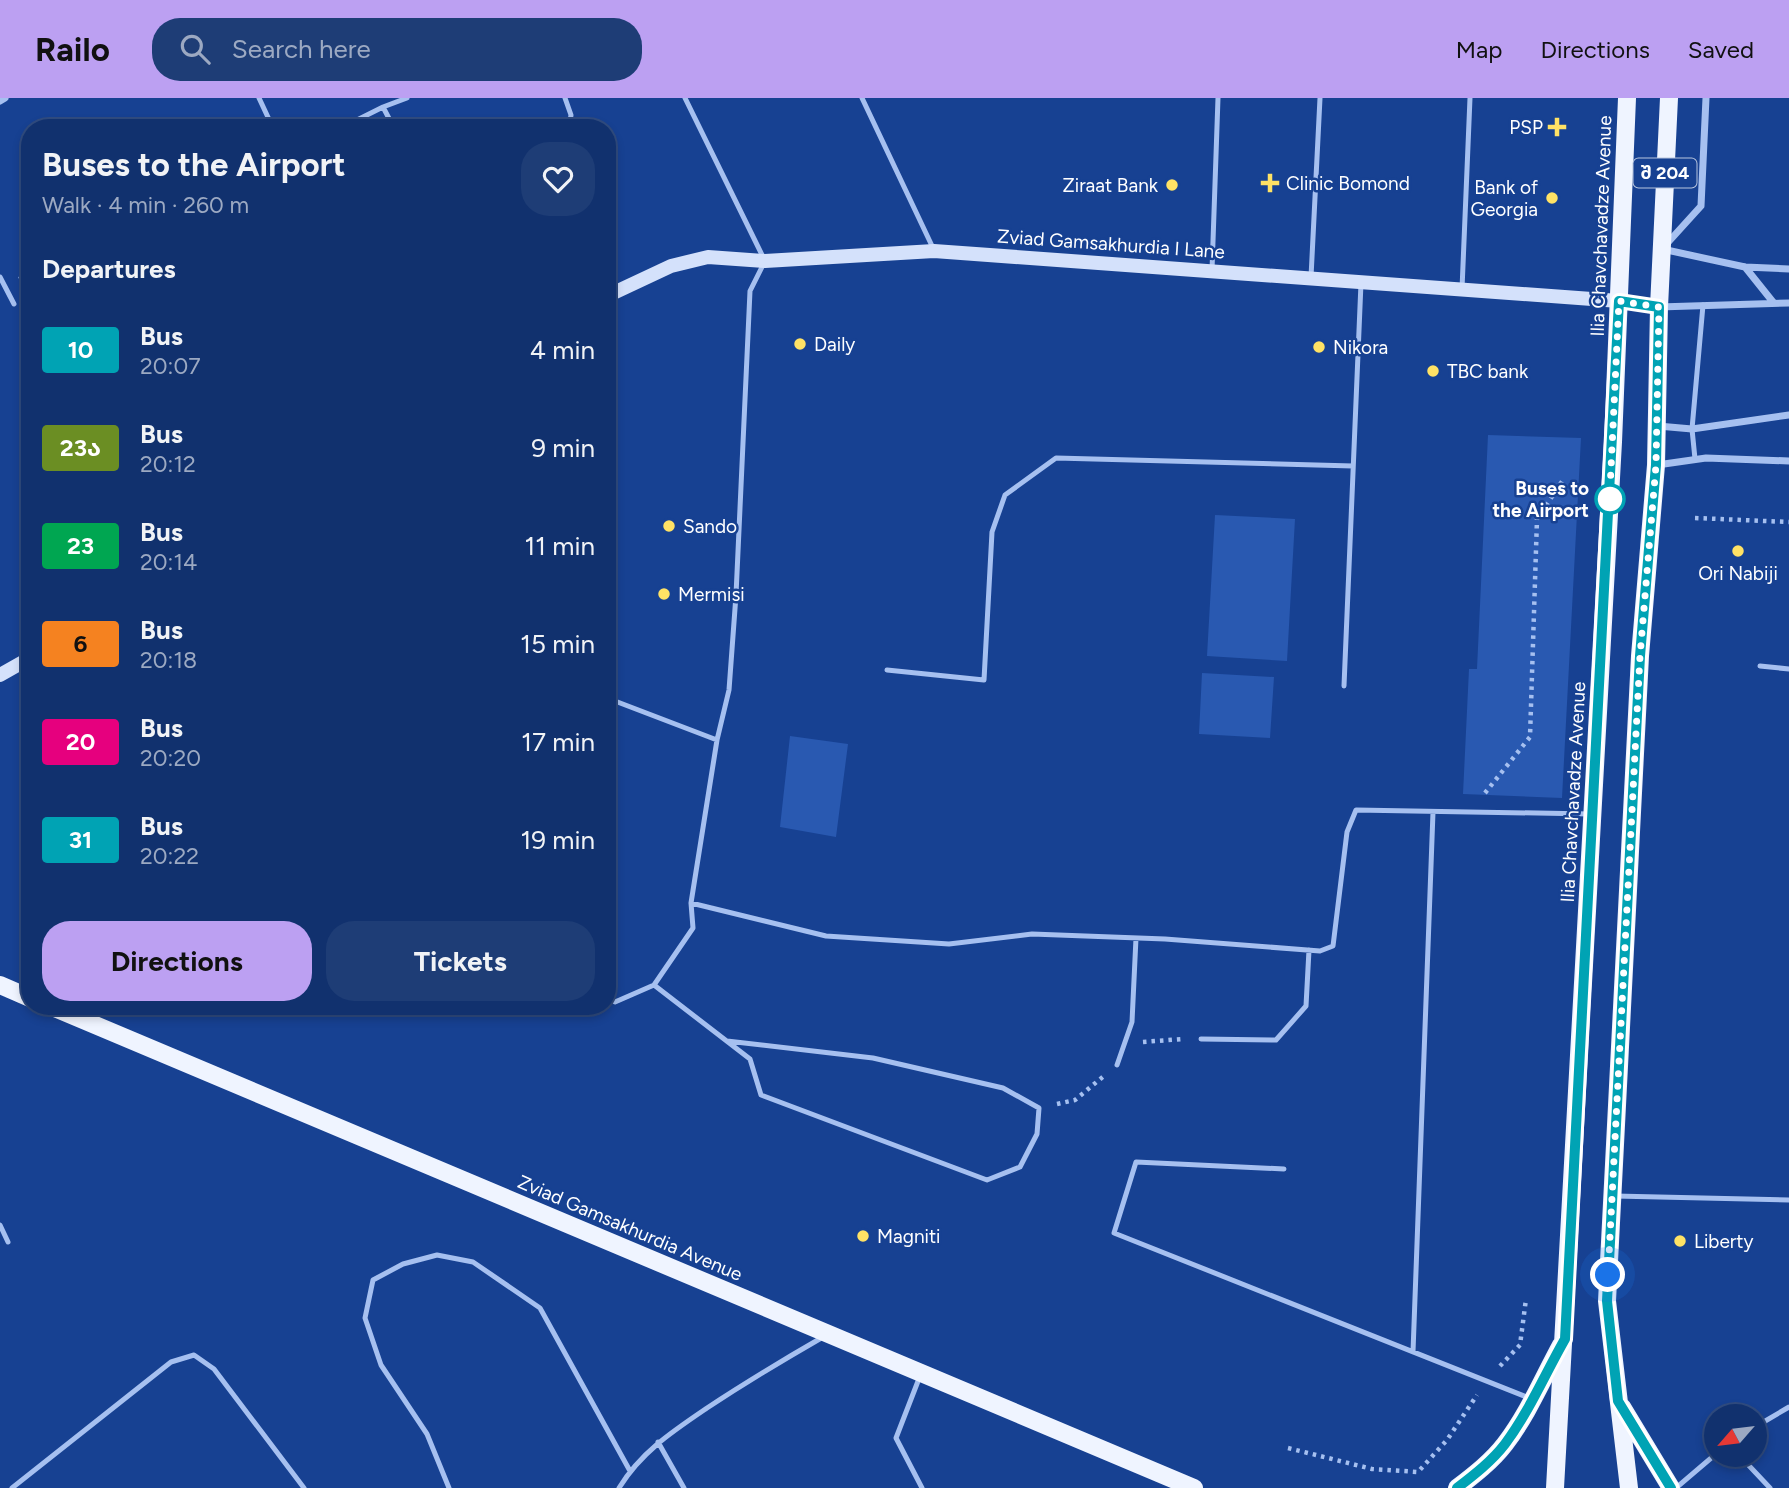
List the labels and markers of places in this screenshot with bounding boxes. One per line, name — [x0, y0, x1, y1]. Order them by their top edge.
place label: PSP — [1509, 116, 1543, 139]
marker: PSP — [1549, 119, 1565, 135]
place label: Clinic Bomond — [1286, 172, 1410, 195]
marker: Clinic Bomond — [1260, 173, 1280, 193]
place label: Ziraat Bank — [1063, 174, 1159, 197]
place label: Bank of Georgia — [1470, 176, 1538, 221]
marker: Ziraat Bank — [1164, 177, 1180, 193]
marker: Bank of Georgia — [1544, 190, 1560, 206]
place label: Daily — [814, 333, 855, 356]
marker: Daily — [792, 336, 808, 352]
place label: Nikora — [1333, 336, 1388, 359]
marker: Nikora — [1311, 339, 1327, 355]
place label: TBC bank — [1447, 360, 1529, 383]
marker: TBC bank — [1425, 363, 1441, 379]
place label: Buses to the Airport — [1492, 477, 1589, 522]
marker: Buses to the Airport — [1595, 484, 1625, 514]
place label: Sando — [683, 515, 737, 538]
marker: Sando — [661, 518, 677, 534]
marker: Ori Nabiji — [1730, 543, 1746, 559]
place label: Ori Nabiji — [1698, 562, 1778, 585]
place label: Mermisi — [678, 583, 745, 606]
marker: Mermisi — [656, 586, 672, 602]
place label: Magniti — [877, 1225, 941, 1248]
marker: Magniti — [855, 1228, 871, 1244]
place label: Liberty — [1694, 1230, 1753, 1253]
marker: Liberty — [1672, 1233, 1688, 1249]

